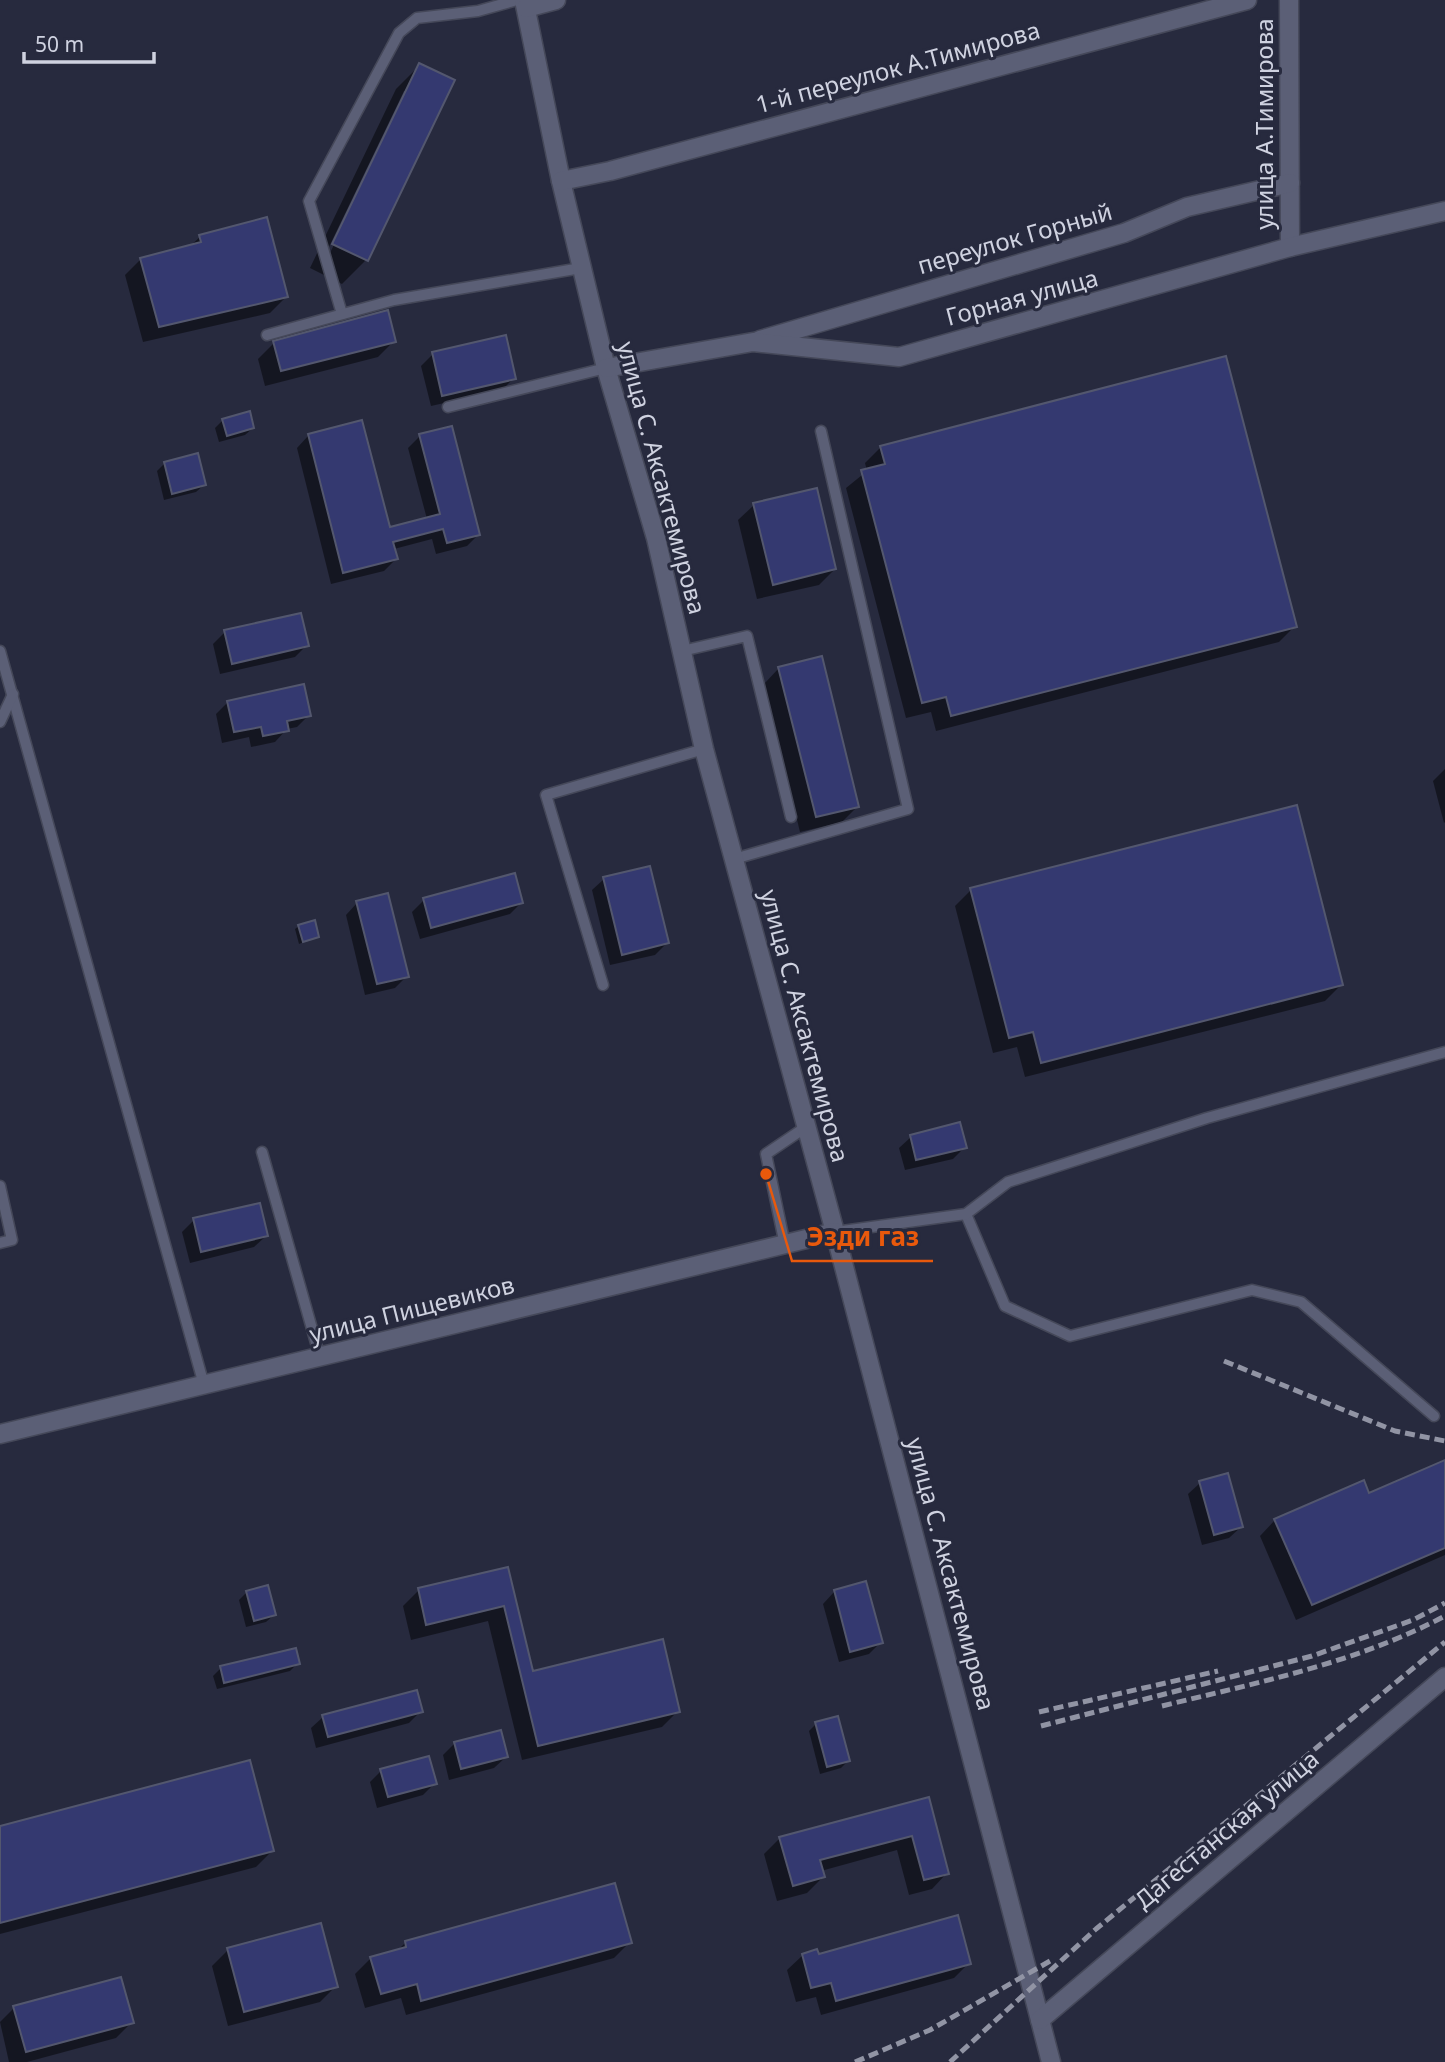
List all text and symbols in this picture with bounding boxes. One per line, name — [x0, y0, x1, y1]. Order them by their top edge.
street label: 1-й переулок А.Тимирова — [752, 13, 1043, 120]
street label: улица А.Тимирова — [1247, 18, 1280, 230]
scale bar — [24, 21, 154, 65]
text: 50 m — [35, 30, 84, 58]
street label: переулок Горный — [913, 194, 1116, 281]
street label: Горная улица — [942, 260, 1101, 333]
street label: улица С. Аксактемирова — [610, 338, 715, 618]
street label: улица С. Аксактемирова — [753, 886, 858, 1166]
callout: Эзди газ — [792, 1214, 933, 1261]
text: Эзди газ — [807, 1218, 919, 1254]
street label: улица Пищевиков — [306, 1267, 518, 1350]
street label: улица С. Аксактемирова — [899, 1434, 1004, 1714]
street label: Дагестанская улица — [1127, 1742, 1325, 1916]

